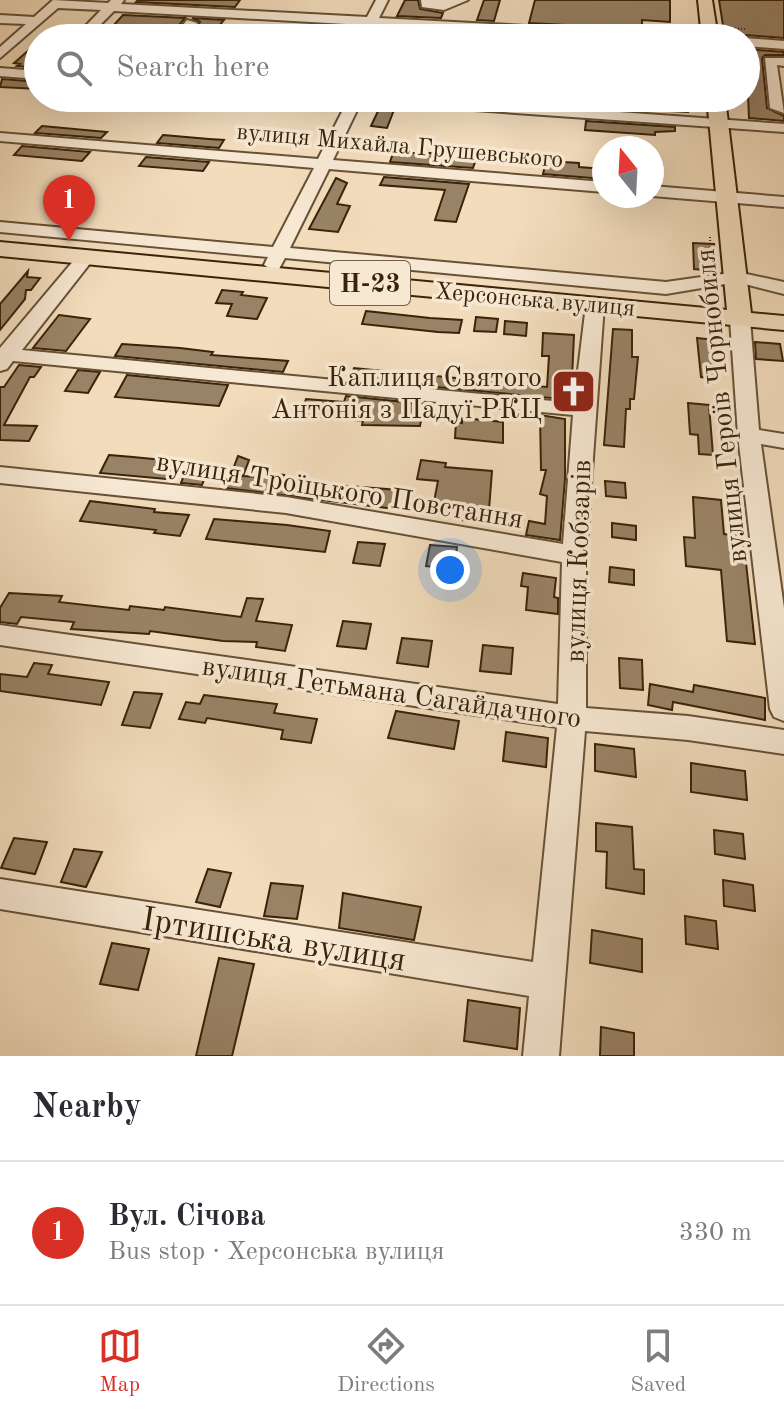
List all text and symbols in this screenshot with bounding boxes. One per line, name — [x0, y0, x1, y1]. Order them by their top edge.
search box — [24, 24, 760, 112]
icon: search — [52, 46, 96, 90]
text: Search here — [116, 53, 270, 83]
street label: вулиця Михайла Грушевського — [236, 121, 564, 173]
north arrow — [592, 136, 664, 208]
pin: 1 — [43, 175, 95, 241]
street label: вулиця Героїв Чорнобиля — [693, 247, 753, 564]
road number: Н-23 — [330, 261, 410, 305]
street label: Херсонська вулиця — [434, 280, 636, 322]
place label: Каплиця Святого Антонія з Падуї РКЦ — [271, 365, 542, 425]
church icon: Каплиця Святого Антонія з Падуї РКЦ — [549, 368, 597, 416]
street label: вулиця Троїцького Повстання — [154, 449, 525, 535]
street label: вулиця Кобзарів — [562, 459, 598, 663]
your location — [430, 550, 470, 590]
street label: вулиця Гетьмана Сагайдачного — [200, 653, 583, 734]
street label: Іртишська вулиця — [139, 903, 408, 979]
text: Nearby — [32, 1091, 142, 1125]
text: Вул. Січова — [108, 1202, 266, 1232]
text: 1 — [50, 1220, 66, 1246]
text: 330 m — [679, 1220, 752, 1246]
text: Bus stop · Херсонська вулиця — [108, 1239, 445, 1265]
tab: Map — [98, 1324, 142, 1399]
tab: Directions — [337, 1324, 435, 1399]
tab: Saved — [630, 1324, 686, 1399]

